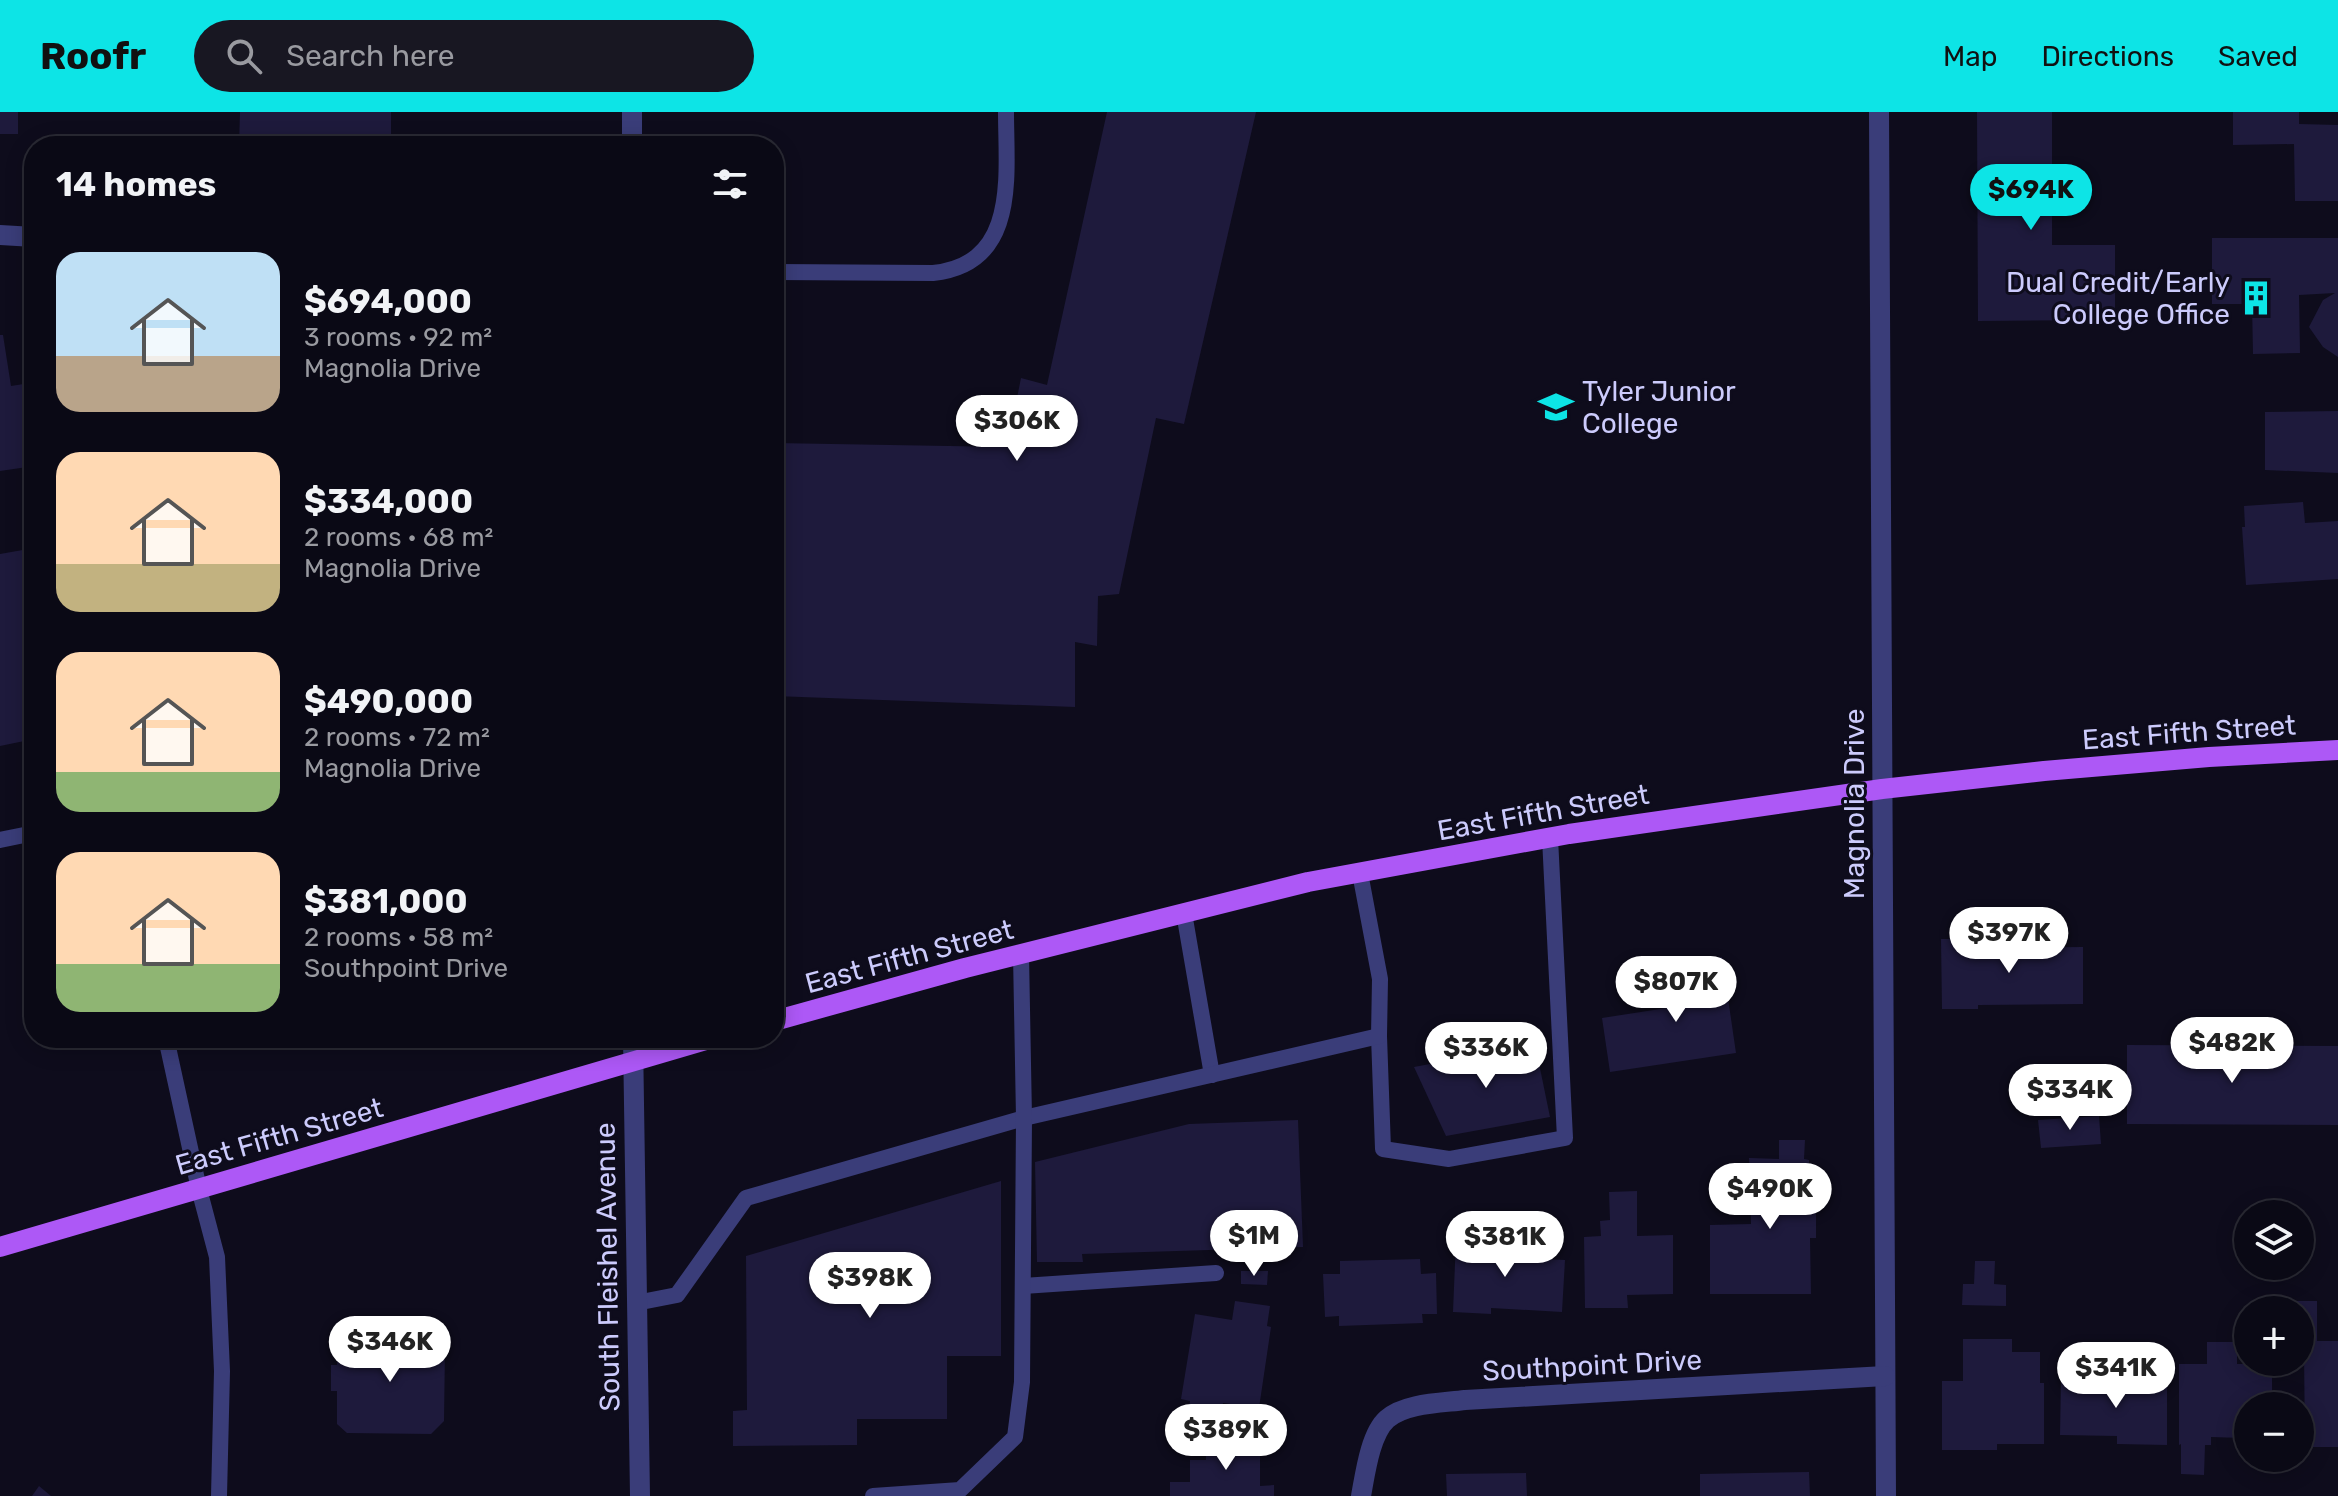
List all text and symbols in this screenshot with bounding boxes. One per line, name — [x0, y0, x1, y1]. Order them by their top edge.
search box — [194, 20, 754, 92]
text: Roofr — [40, 33, 146, 79]
icon: search — [222, 34, 266, 78]
text: Search here — [286, 38, 455, 74]
text: Map — [1943, 40, 1997, 73]
text: Directions — [2041, 40, 2174, 73]
text: Saved — [2218, 40, 2298, 73]
icon: filters — [708, 162, 752, 206]
text: 14 homes — [56, 164, 216, 205]
pin: $694K — [1975, 164, 2087, 232]
text: $694K — [1988, 174, 2074, 205]
place label: Dual Credit/Early College Office — [2006, 266, 2230, 331]
building icon: Dual Credit/Early College Office — [2237, 279, 2275, 317]
text: $694,000 — [304, 281, 472, 322]
icon: home — [120, 284, 216, 380]
text: 3 rooms · 92 m² — [304, 322, 492, 353]
text: Magnolia Drive — [304, 353, 481, 384]
place label: Tyler Junior College — [1582, 375, 1736, 440]
school or university icon: Tyler Junior College — [1537, 388, 1575, 426]
pin: $306K — [961, 395, 1073, 463]
text: $306K — [974, 405, 1060, 436]
text: $334,000 — [304, 481, 473, 522]
icon: home — [120, 484, 216, 580]
text: 2 rooms · 68 m² — [304, 522, 493, 553]
text: Magnolia Drive — [304, 553, 481, 584]
text: $490,000 — [304, 681, 473, 722]
icon: home — [120, 684, 216, 780]
street label: Magnolia Drive — [1838, 709, 1871, 899]
street label: East Fifth Street — [2081, 709, 2297, 756]
text: 2 rooms · 72 m² — [304, 722, 490, 753]
text: Magnolia Drive — [304, 753, 481, 784]
street label: East Fifth Street — [1435, 778, 1651, 847]
text: $381,000 — [304, 881, 468, 922]
icon: home — [120, 884, 216, 980]
pin: $397K — [1953, 907, 2065, 975]
street label: East Fifth Street — [801, 913, 1017, 1000]
text: $397K — [1967, 917, 2051, 948]
text: 2 rooms · 58 m² — [304, 922, 493, 953]
text: Southpoint Drive — [304, 953, 508, 984]
pin: $807K — [1620, 956, 1732, 1024]
text: $807K — [1634, 966, 1718, 997]
pin: $482K — [2176, 1017, 2288, 1085]
pin: $336K — [1430, 1022, 1542, 1090]
text: $482K — [2189, 1027, 2275, 1058]
text: $336K — [1443, 1032, 1529, 1063]
pin: $334K — [2014, 1064, 2126, 1132]
text: $334K — [2027, 1074, 2113, 1105]
street label: East Fifth Street — [172, 1091, 387, 1182]
street label: South Fleishel Avenue — [588, 1122, 627, 1412]
pin: $490K — [1714, 1163, 1826, 1231]
text: $490K — [1727, 1173, 1813, 1204]
map controls — [2234, 1200, 2314, 1472]
button: layers — [2234, 1200, 2314, 1280]
pin: $1M — [1215, 1210, 1293, 1278]
pin: $381K — [1449, 1211, 1561, 1279]
text: $1M — [1228, 1220, 1280, 1251]
text: $381K — [1464, 1221, 1546, 1252]
pin: $398K — [814, 1252, 926, 1320]
text: $398K — [827, 1262, 913, 1293]
button: + — [2234, 1296, 2314, 1376]
pin: $346K — [334, 1316, 446, 1384]
text: $346K — [347, 1326, 433, 1357]
pin: $341K — [2060, 1342, 2172, 1410]
street label: Southpoint Drive — [1481, 1343, 1703, 1388]
text: $341K — [2075, 1352, 2157, 1383]
button: − — [2234, 1392, 2314, 1472]
pin: $389K — [1170, 1404, 1282, 1472]
text: $389K — [1183, 1414, 1269, 1445]

